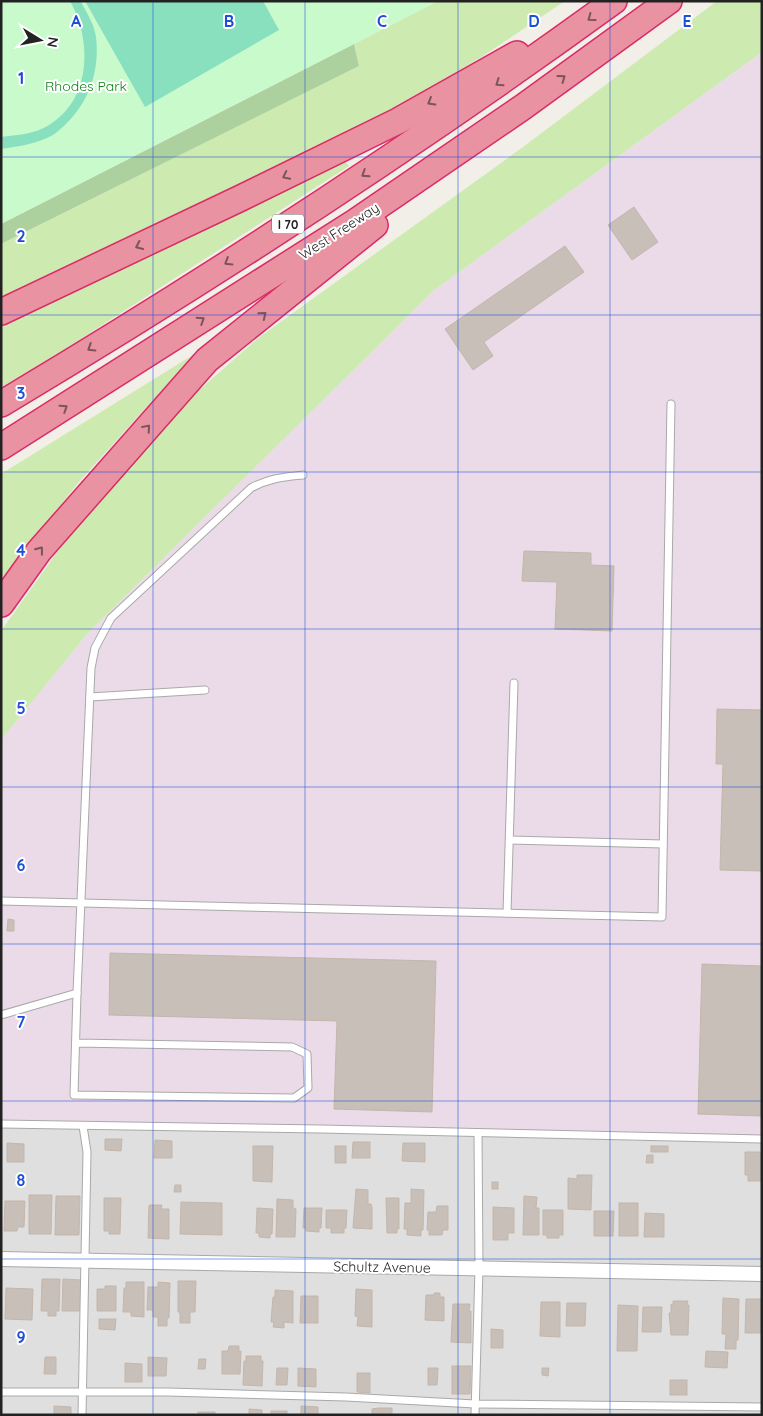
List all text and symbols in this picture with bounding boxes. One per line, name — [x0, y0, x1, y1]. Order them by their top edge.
text: A — [71, 11, 82, 31]
text: B — [224, 11, 234, 31]
text: C — [377, 11, 387, 31]
text: D — [528, 11, 540, 31]
text: E — [682, 11, 692, 31]
one-way arrow — [587, 12, 597, 21]
north arrow — [15, 15, 65, 65]
text: N — [43, 36, 63, 49]
text: 1 — [18, 68, 24, 88]
one-way arrow — [556, 75, 566, 84]
park label: Rhodes Park — [45, 77, 127, 95]
one-way arrow — [496, 77, 505, 86]
one-way arrow — [427, 96, 436, 106]
one-way arrow — [361, 167, 370, 177]
one-way arrow — [282, 170, 291, 180]
street label: West Freeway — [295, 198, 383, 264]
road number: I 70 — [272, 214, 304, 233]
text: 2 — [16, 226, 26, 246]
one-way arrow — [135, 240, 144, 251]
one-way arrow — [225, 256, 234, 265]
one-way arrow — [257, 312, 266, 321]
one-way arrow — [195, 317, 204, 326]
one-way arrow — [87, 342, 96, 352]
text: 3 — [17, 383, 25, 403]
one-way arrow — [58, 405, 68, 414]
one-way arrow — [141, 425, 150, 434]
text: 4 — [16, 540, 26, 560]
one-way arrow — [34, 547, 43, 556]
text: 5 — [16, 698, 26, 718]
text: 6 — [17, 855, 26, 875]
text: 7 — [17, 1012, 26, 1032]
text: 8 — [17, 1170, 26, 1190]
street label: Schultz Avenue — [333, 1257, 431, 1277]
text: 9 — [16, 1327, 26, 1347]

